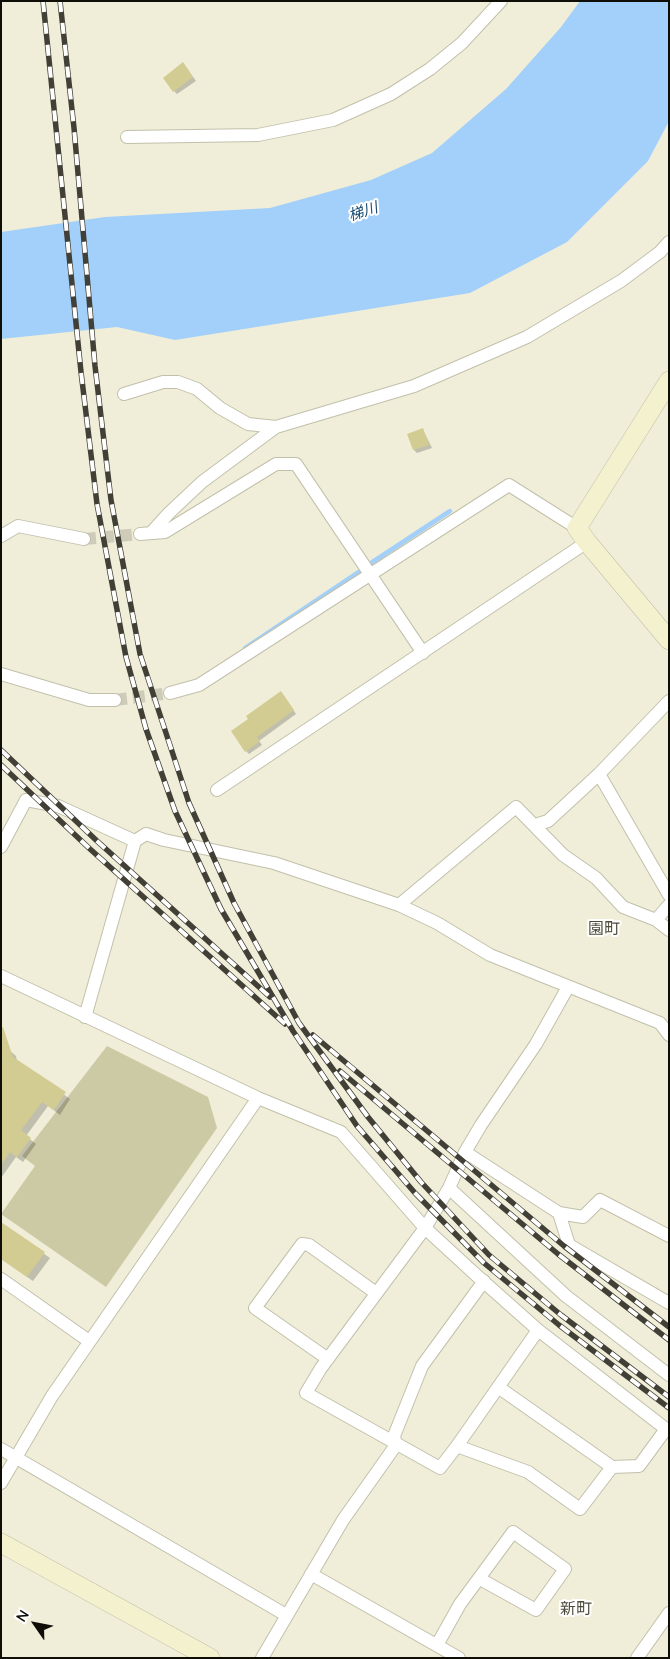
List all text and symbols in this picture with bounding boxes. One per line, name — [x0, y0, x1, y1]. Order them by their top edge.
water label: 梯川 — [346, 199, 380, 225]
district label: 園町 — [588, 919, 620, 939]
north arrow — [10, 1599, 60, 1649]
district label: 新町 — [560, 1599, 592, 1619]
text: N — [12, 1606, 33, 1625]

